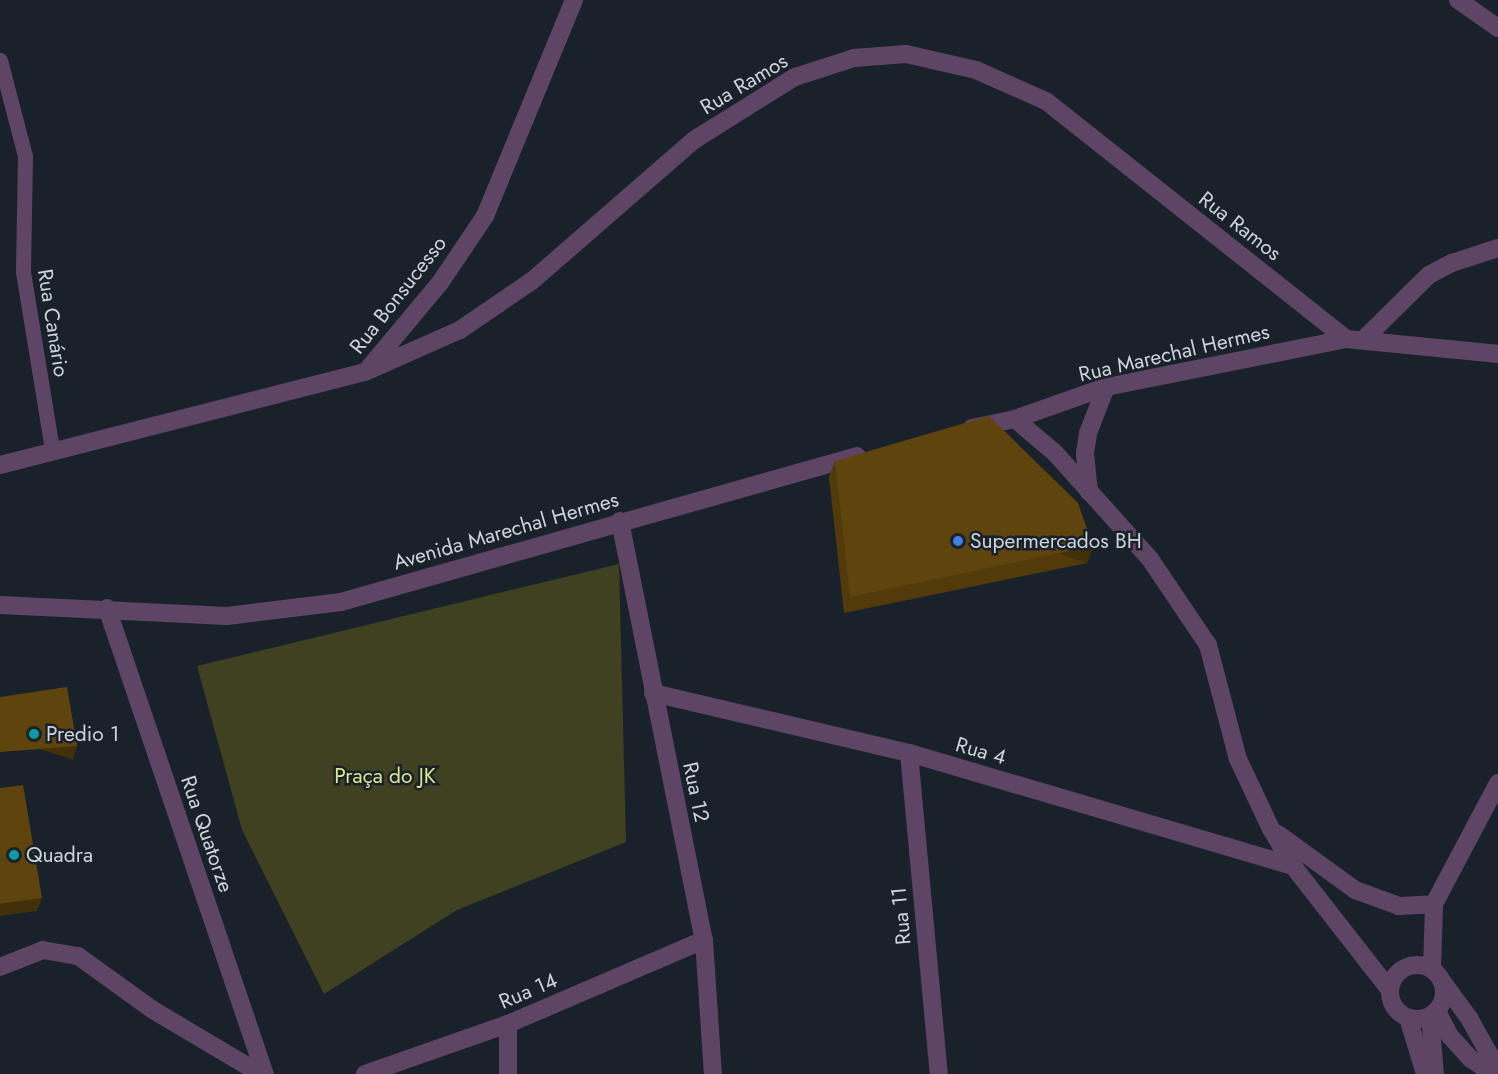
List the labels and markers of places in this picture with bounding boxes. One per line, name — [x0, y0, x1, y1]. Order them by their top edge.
place label: Supermercados BH — [970, 528, 1142, 554]
marker: Supermercados BH — [951, 534, 965, 548]
place label: Predio 1 — [46, 721, 119, 747]
marker: Predio 1 — [27, 727, 41, 741]
place label: Quadra — [26, 842, 93, 868]
marker: Quadra — [7, 848, 21, 862]

